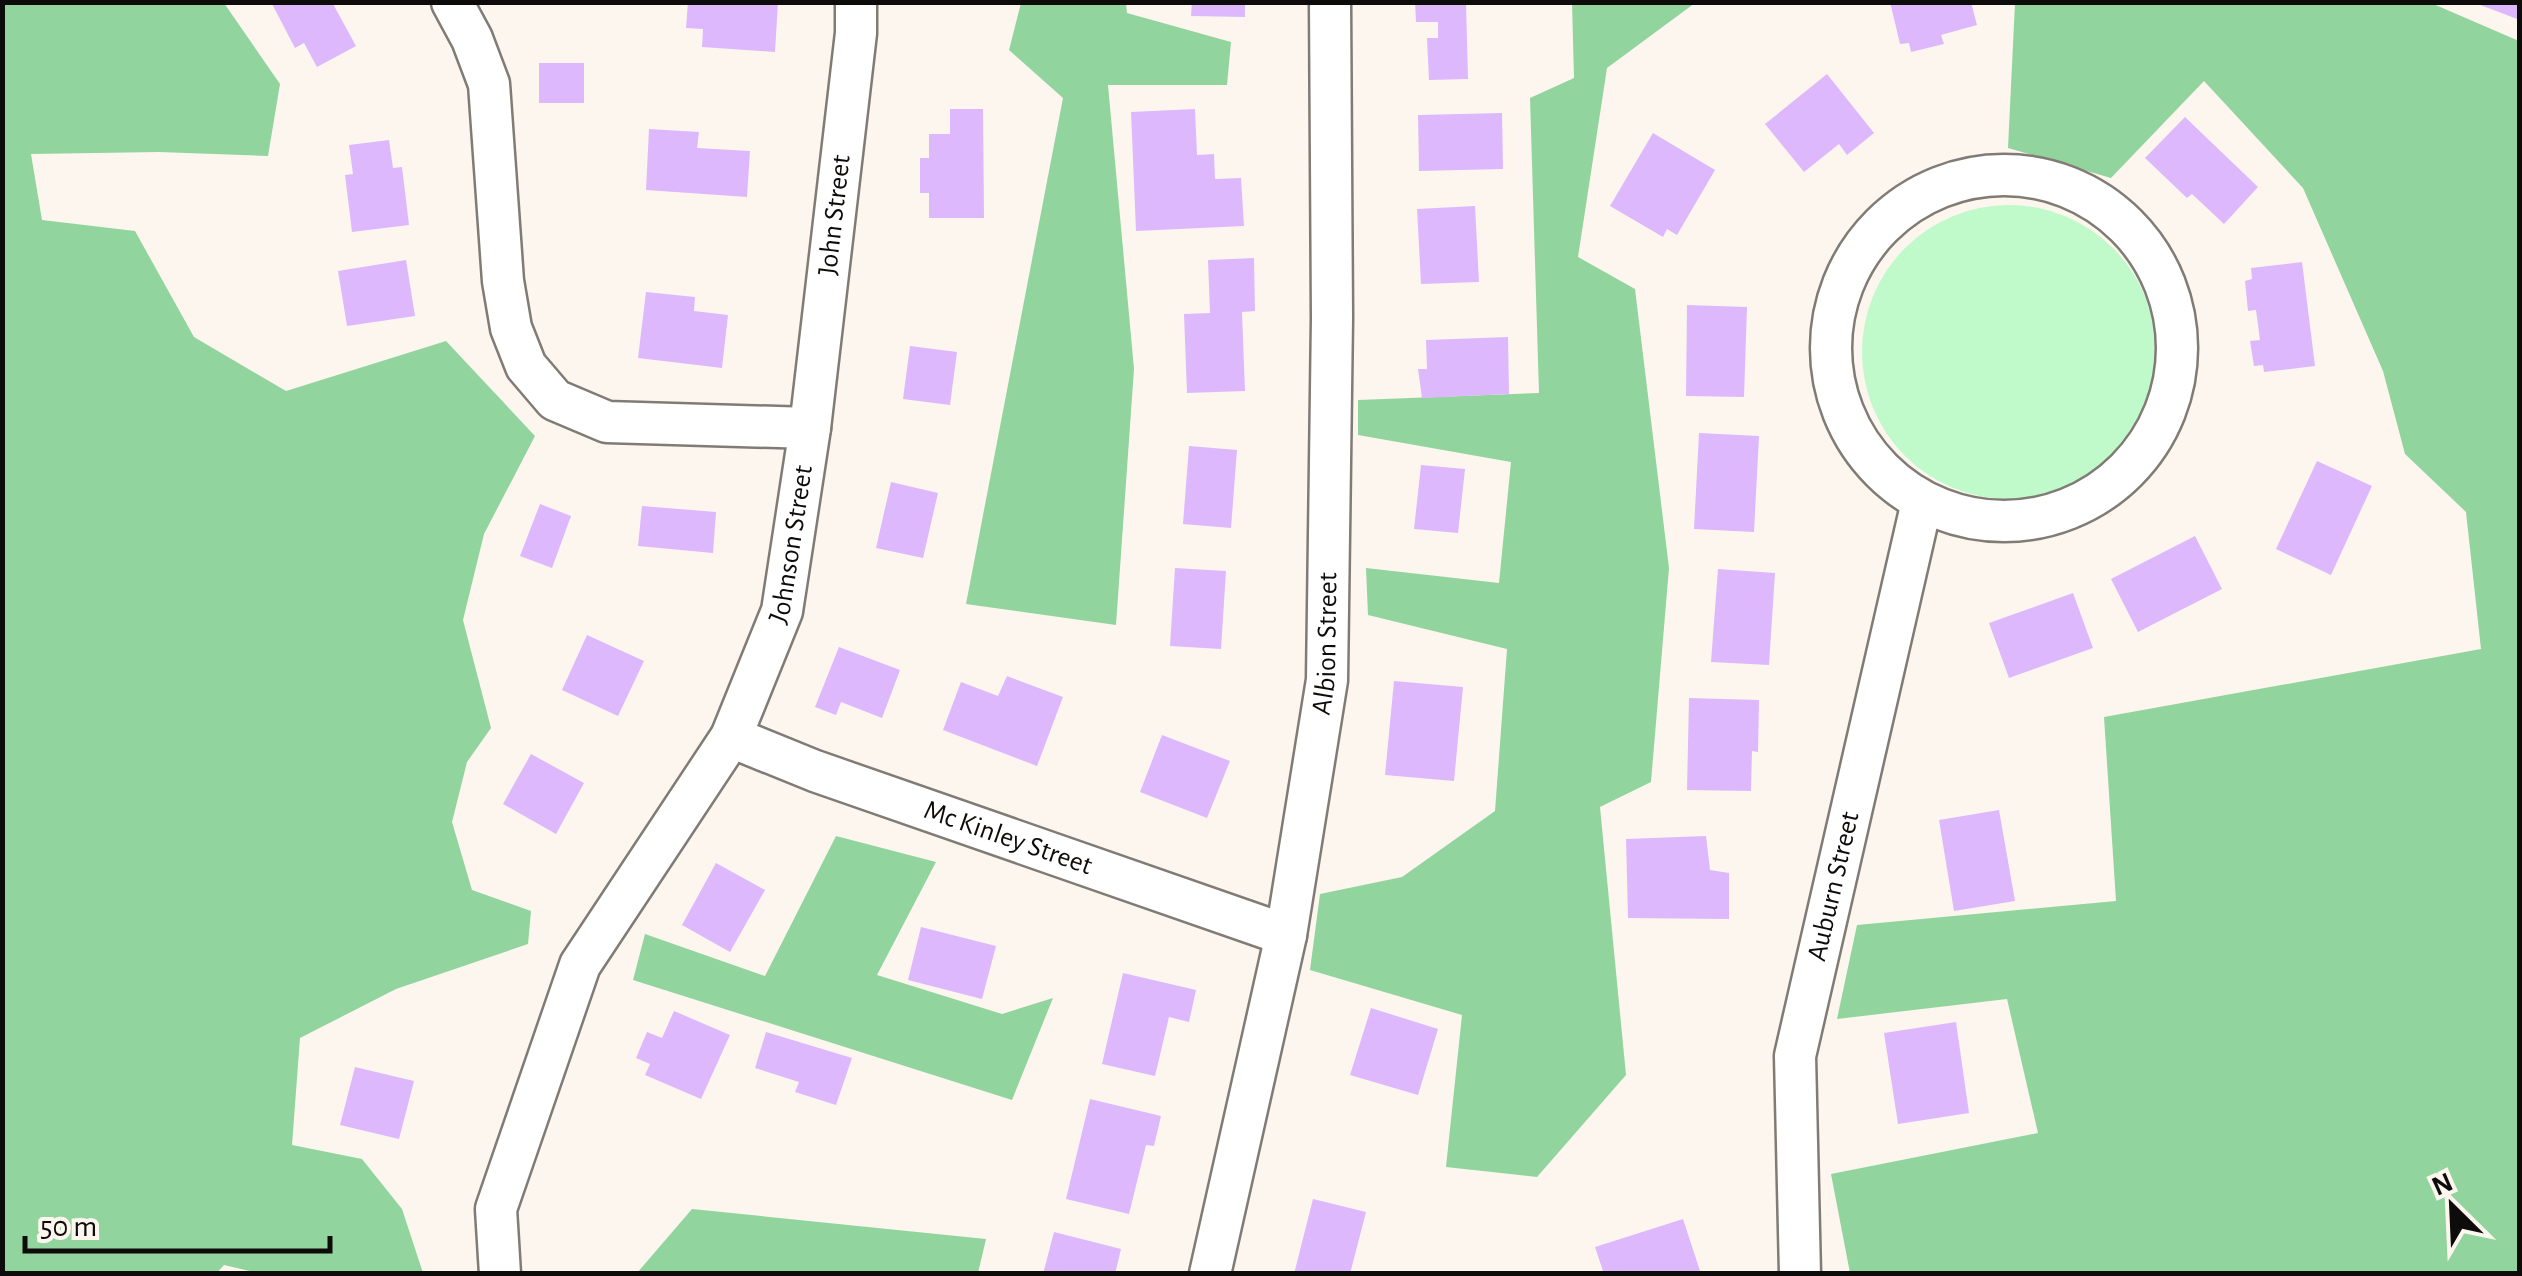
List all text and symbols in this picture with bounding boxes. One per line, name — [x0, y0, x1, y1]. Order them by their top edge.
street label: John Street — [814, 153, 856, 277]
street label: Johnson Street — [764, 463, 818, 628]
street label: Albion Street — [1308, 572, 1342, 717]
street label: Mc Kinley Street — [920, 796, 1096, 880]
street label: Auburn Street — [1803, 809, 1865, 964]
north arrow — [2402, 1156, 2502, 1256]
text: N — [2428, 1168, 2457, 1202]
scale bar — [25, 1191, 330, 1253]
text: 50 m — [40, 1212, 97, 1242]

